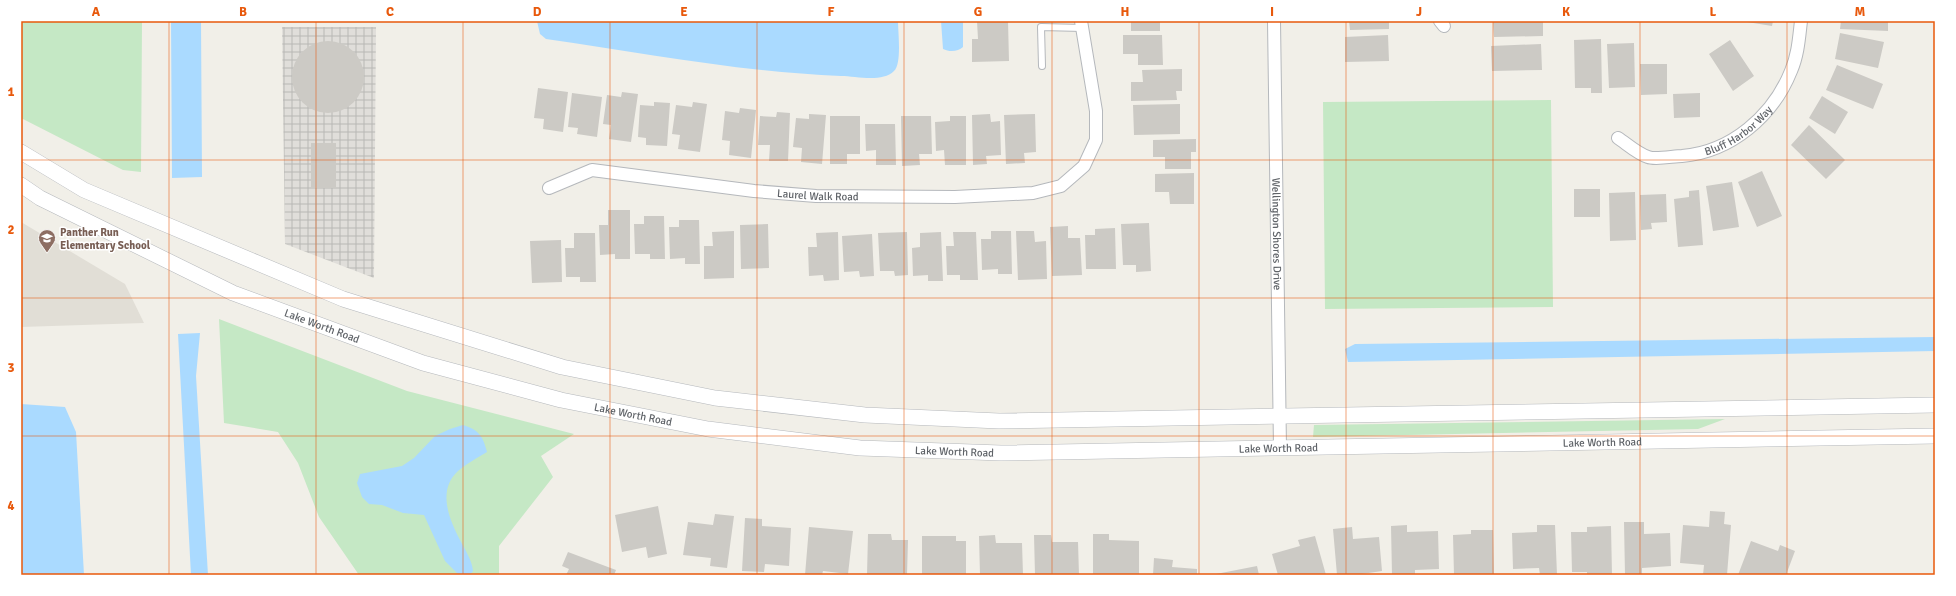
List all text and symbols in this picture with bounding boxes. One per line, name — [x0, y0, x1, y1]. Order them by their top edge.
text: A — [92, 4, 101, 20]
text: B — [239, 4, 247, 20]
text: C — [386, 4, 394, 20]
text: D — [533, 4, 542, 20]
text: E — [680, 4, 688, 20]
text: F — [828, 4, 835, 20]
text: G — [974, 4, 982, 20]
text: H — [1121, 4, 1129, 20]
text: I — [1270, 4, 1274, 20]
text: J — [1416, 4, 1422, 20]
text: K — [1562, 4, 1570, 20]
text: L — [1710, 4, 1717, 20]
text: M — [1855, 4, 1866, 20]
text: 1 — [7, 84, 15, 100]
street label: Bluff Harbor Way — [1703, 102, 1775, 158]
street label: Wellington Shores Drive — [1270, 178, 1284, 290]
street label: Laurel Walk Road — [777, 186, 859, 203]
text: 2 — [7, 222, 15, 238]
place label: Panther Run Elementary School — [60, 226, 151, 252]
school or university icon: Panther Run Elementary School — [37, 228, 57, 253]
street label: Lake Worth Road — [283, 306, 362, 346]
text: 3 — [7, 360, 15, 376]
street label: Lake Worth Road — [593, 400, 673, 428]
street label: Lake Worth Road — [1563, 435, 1642, 449]
street label: Lake Worth Road — [1239, 441, 1318, 455]
street label: Lake Worth Road — [915, 443, 994, 459]
text: 4 — [7, 498, 15, 514]

